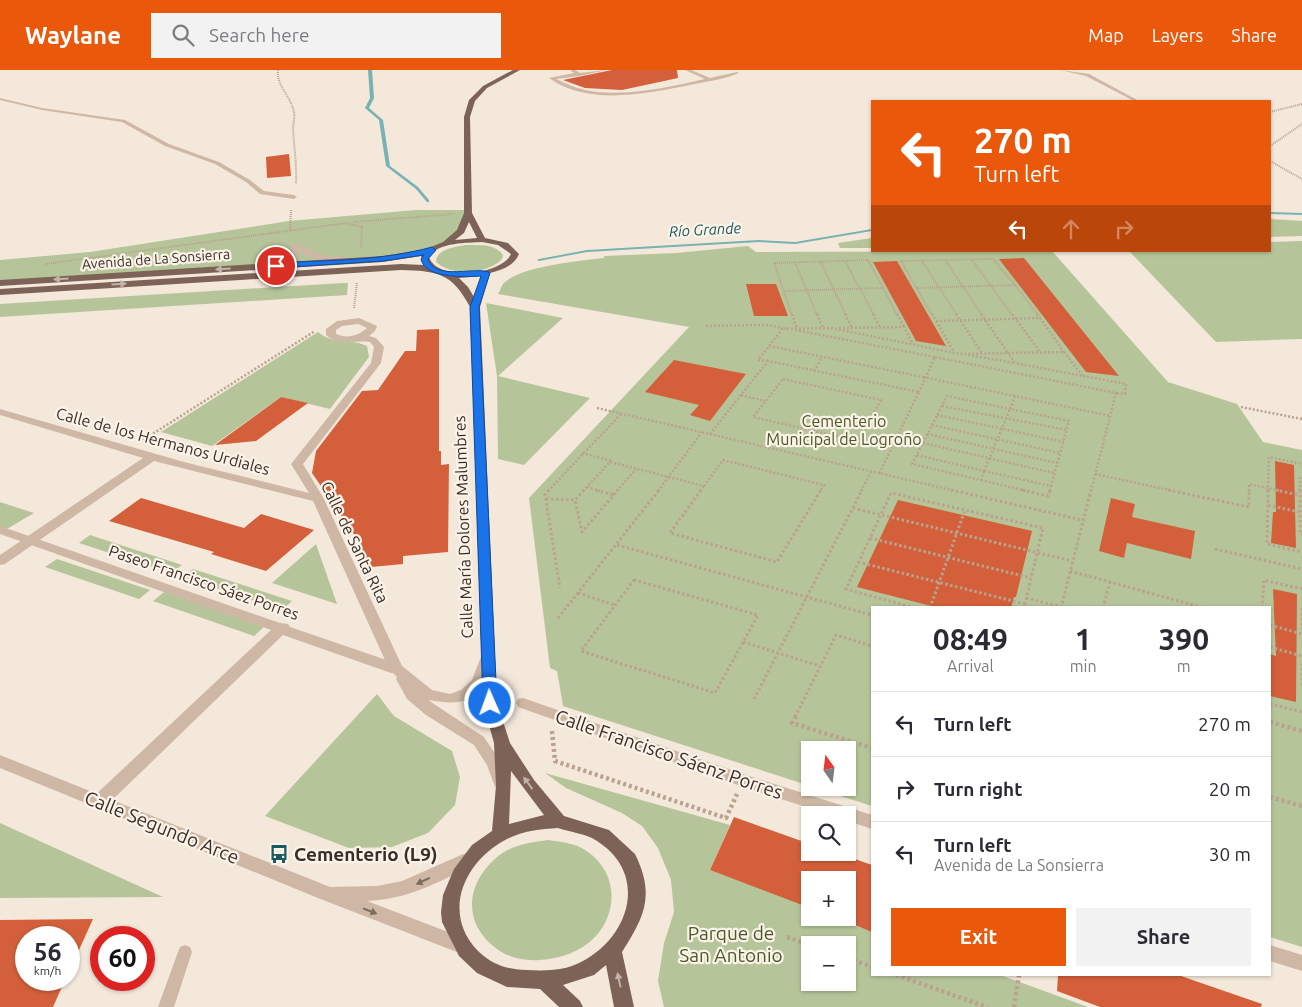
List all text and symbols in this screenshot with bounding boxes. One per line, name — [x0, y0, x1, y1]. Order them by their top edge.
search box — [151, 13, 501, 58]
icon: search — [169, 21, 197, 49]
text: Waylane — [25, 22, 121, 49]
text: Search here — [209, 24, 309, 46]
text: Map — [1088, 25, 1124, 45]
text: Layers — [1152, 25, 1203, 45]
text: Share — [1231, 25, 1277, 45]
icon: left — [891, 120, 956, 185]
text: 270 m — [974, 120, 1072, 160]
text: Turn left — [974, 161, 1059, 186]
icon: left — [1004, 215, 1032, 243]
icon: ahead — [1057, 215, 1085, 243]
icon: right — [1110, 215, 1138, 243]
water label: Río Grande — [668, 219, 742, 240]
pin — [255, 245, 297, 287]
street label: Avenida de La Sonsierra — [81, 246, 231, 272]
icon: arrive — [262, 252, 290, 280]
one-way arrow — [215, 265, 231, 273]
one-way arrow — [53, 275, 69, 283]
one-way arrow — [111, 280, 127, 288]
street label: Calle de los Hermanos Urdiales — [54, 404, 272, 478]
park label: Cementerio Municipal de Logroño — [766, 412, 922, 448]
street label: Calle María Dolores Malumbres — [450, 415, 476, 639]
street label: Calle de Santa Rita — [318, 478, 392, 606]
street label: Paseo Francisco Sáez Porres — [107, 541, 301, 623]
text: 08:49 — [933, 622, 1008, 656]
text: 1 — [1075, 622, 1092, 656]
text: 390 — [1158, 622, 1209, 656]
text: Arrival — [947, 657, 994, 675]
text: min — [1070, 657, 1097, 675]
text: m — [1177, 657, 1191, 675]
position arrow — [463, 676, 515, 728]
street label: Calle Francisco Sáenz Porres — [552, 705, 786, 803]
icon: left — [891, 710, 919, 738]
text: Turn left — [934, 713, 1012, 735]
text: 270 m — [1198, 713, 1251, 735]
north arrow — [801, 741, 856, 796]
map controls — [801, 741, 856, 991]
icon: right — [891, 775, 919, 803]
one-way arrow — [523, 776, 533, 790]
text: Turn right — [934, 778, 1022, 800]
text: 20 m — [1209, 778, 1251, 800]
street label: Calle Segundo Arce — [82, 786, 242, 868]
button: search — [801, 806, 856, 861]
text: Turn left — [934, 834, 1012, 856]
icon: left — [891, 840, 919, 868]
bus stop icon: Cementerio (L9) — [268, 843, 290, 865]
place label: Cementerio (L9) — [294, 843, 438, 865]
text: 30 m — [1209, 843, 1251, 865]
text: Avenida de La Sonsierra — [934, 856, 1104, 874]
button: + — [801, 871, 856, 926]
one-way arrow — [416, 877, 430, 885]
one-way arrow — [363, 907, 378, 915]
button: Exit — [891, 908, 1066, 966]
button: Share — [1076, 908, 1251, 966]
park label: Parque de San Antonio — [679, 922, 783, 966]
speed limit sign: 60 — [90, 926, 155, 991]
button: − — [801, 936, 856, 991]
text: 56 — [33, 938, 62, 966]
text: km/h — [34, 964, 61, 977]
one-way arrow — [614, 971, 622, 987]

